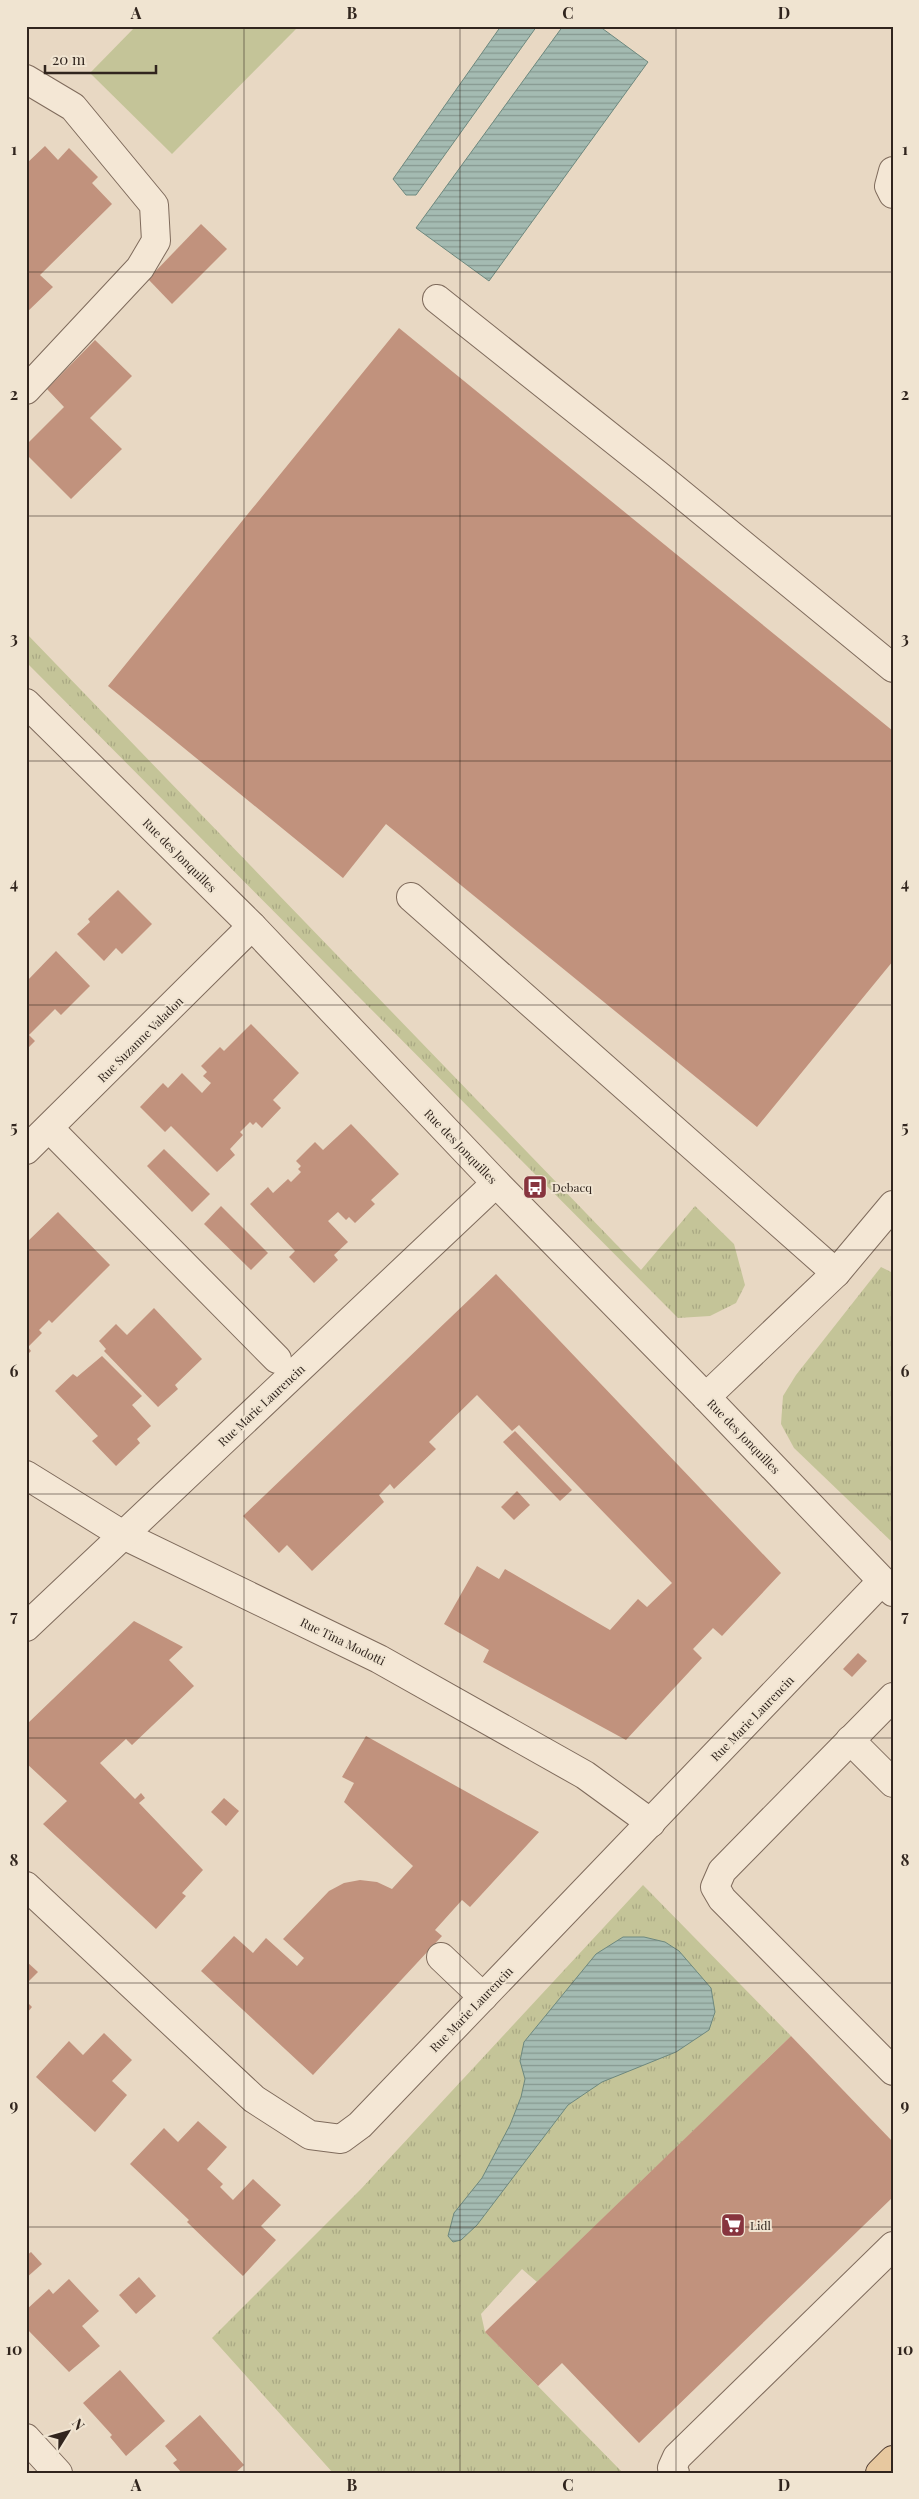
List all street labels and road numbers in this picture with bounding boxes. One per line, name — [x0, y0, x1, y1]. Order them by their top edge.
street label: Rue des Jonquilles — [140, 815, 220, 895]
street label: Rue Suzanne Valadon — [94, 993, 186, 1085]
street label: Rue des Jonquilles — [421, 1105, 501, 1187]
street label: Rue Marie Laurencin — [214, 1361, 308, 1449]
street label: Rue des Jonquilles — [704, 1395, 784, 1477]
street label: Rue Tina Modotti — [298, 1614, 388, 1669]
street label: Rue Marie Laurencin — [707, 1672, 797, 1764]
street label: Rue Marie Laurencin — [426, 1963, 516, 2055]

